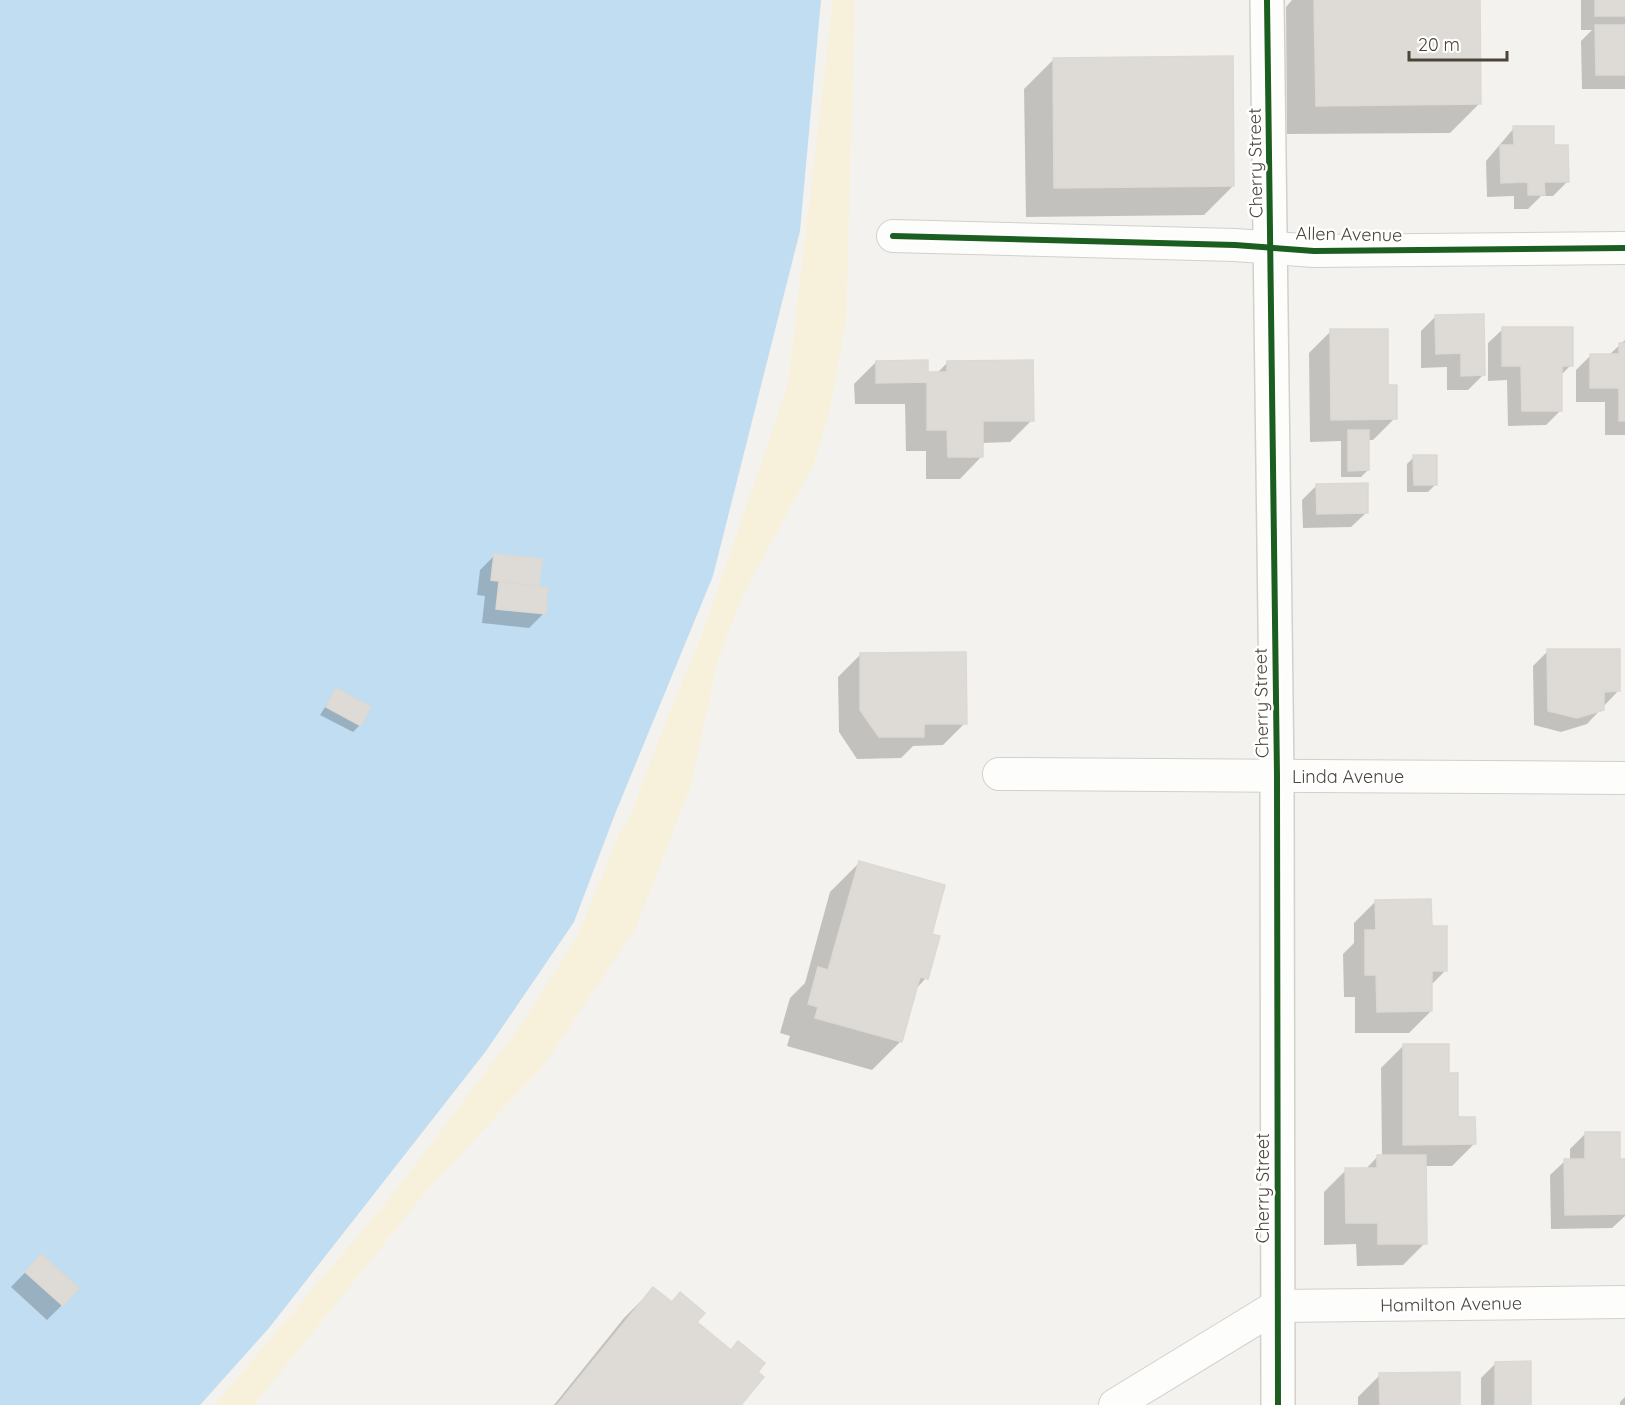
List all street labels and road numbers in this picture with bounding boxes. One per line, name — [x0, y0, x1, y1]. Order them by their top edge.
street label: Cherry Street — [1243, 108, 1267, 218]
street label: Allen Avenue — [1295, 222, 1403, 246]
street label: Cherry Street — [1249, 648, 1273, 758]
street label: Linda Avenue — [1292, 765, 1404, 788]
street label: Cherry Street — [1251, 1133, 1274, 1243]
street label: Hamilton Avenue — [1380, 1291, 1522, 1317]

